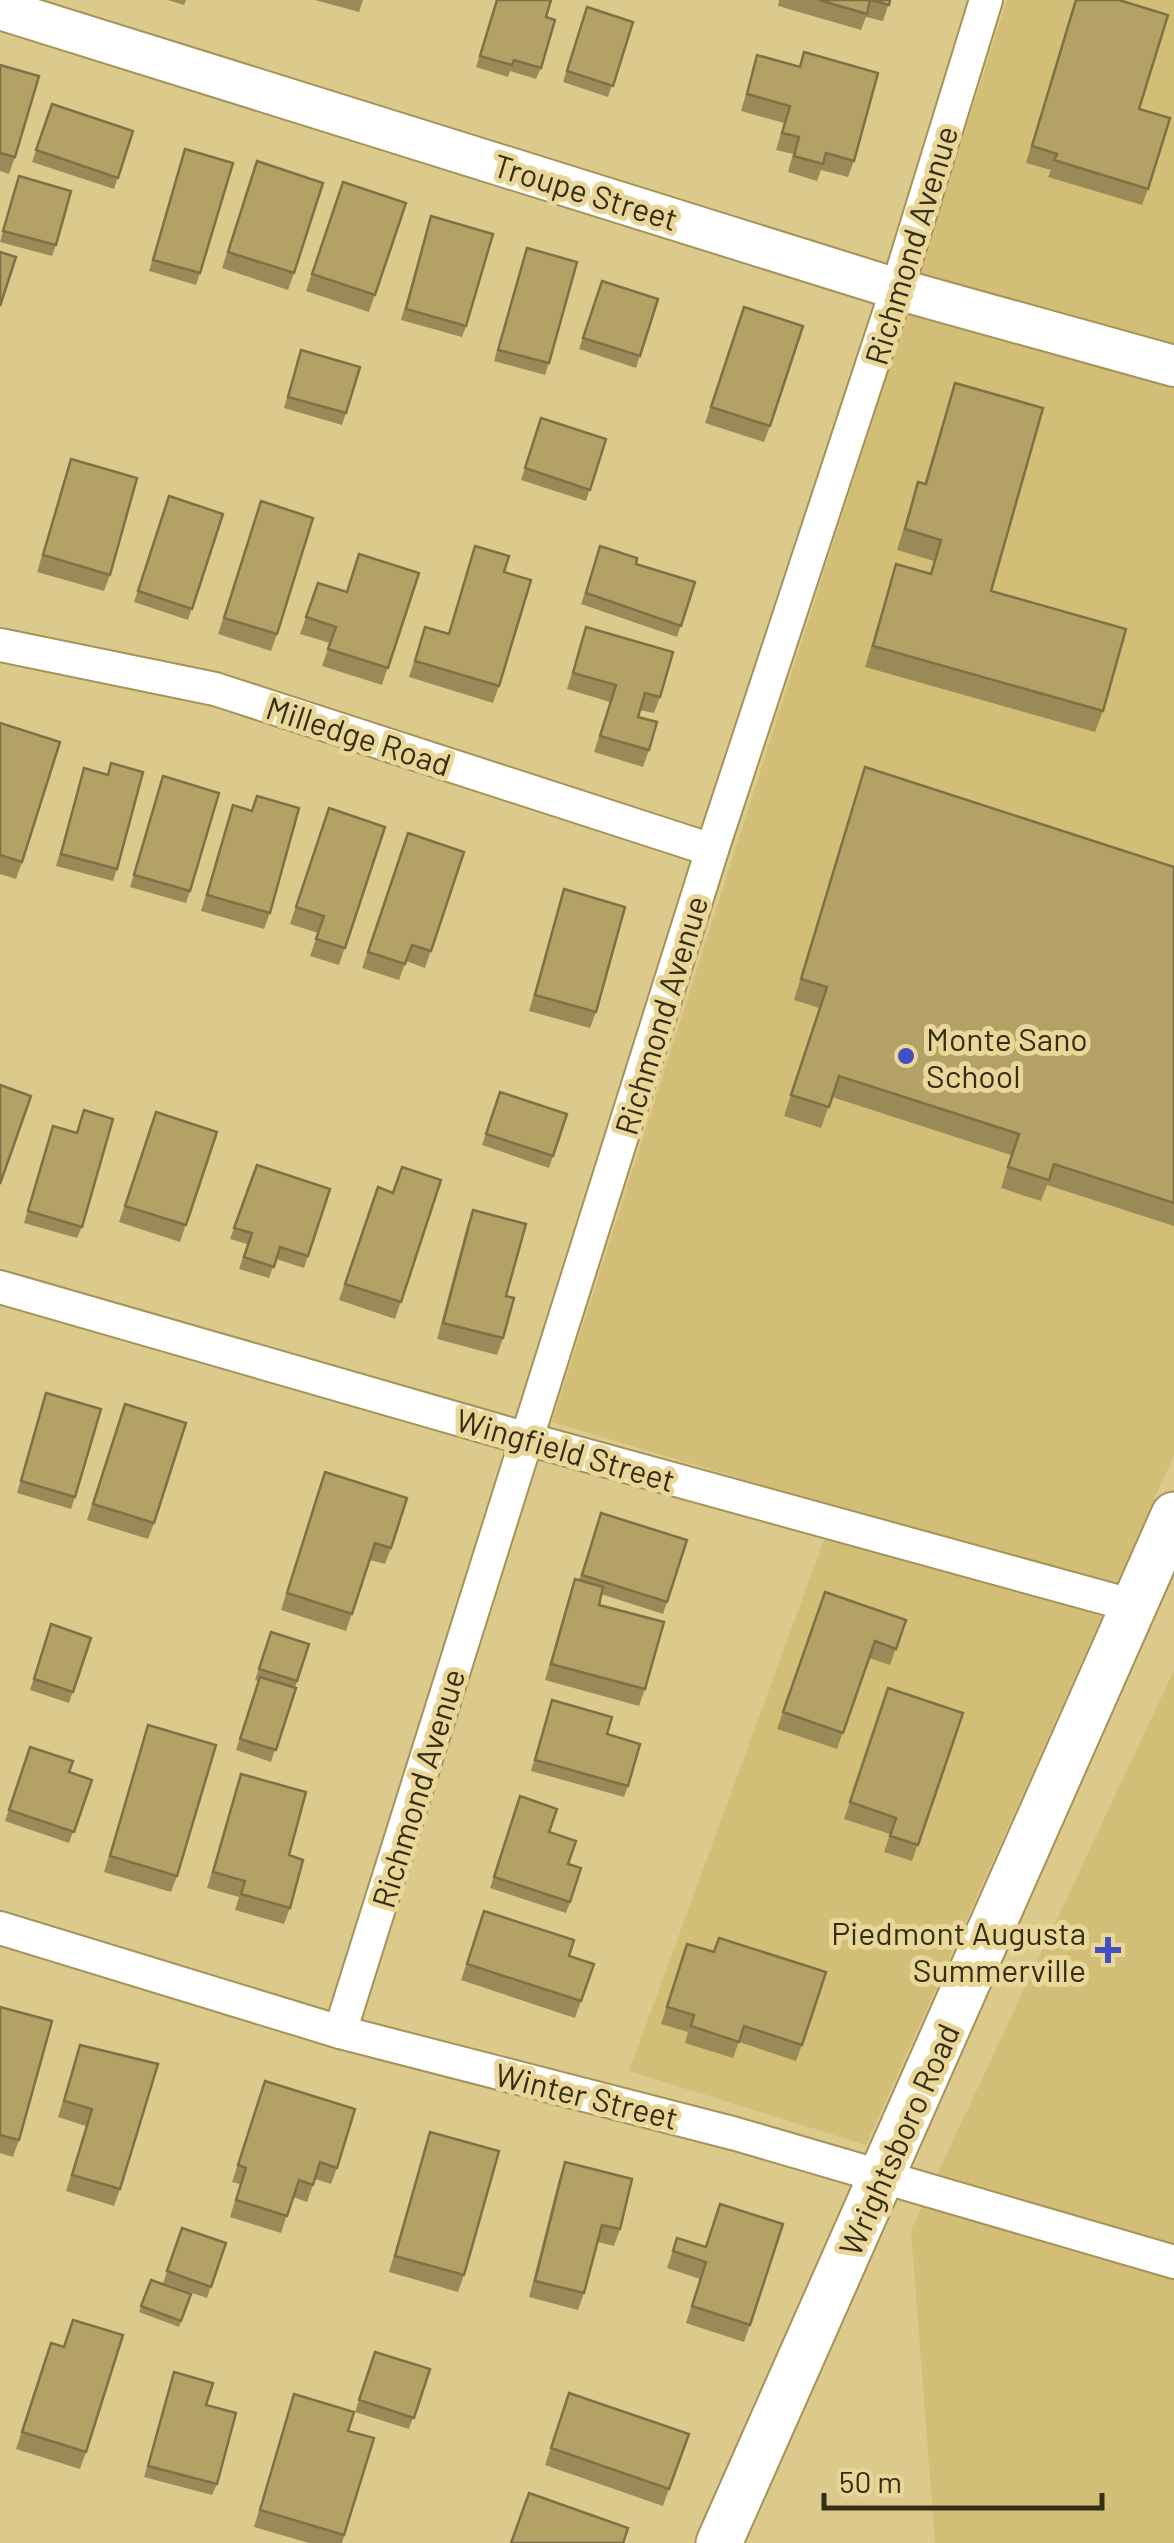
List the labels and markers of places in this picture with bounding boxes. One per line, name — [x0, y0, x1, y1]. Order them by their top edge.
place label: Monte Sano School — [926, 1019, 1088, 1094]
marker: Monte Sano School — [895, 1045, 917, 1067]
place label: Piedmont Augusta Summerville — [831, 1913, 1086, 1988]
marker: Piedmont Augusta Summerville — [1095, 1937, 1121, 1963]

